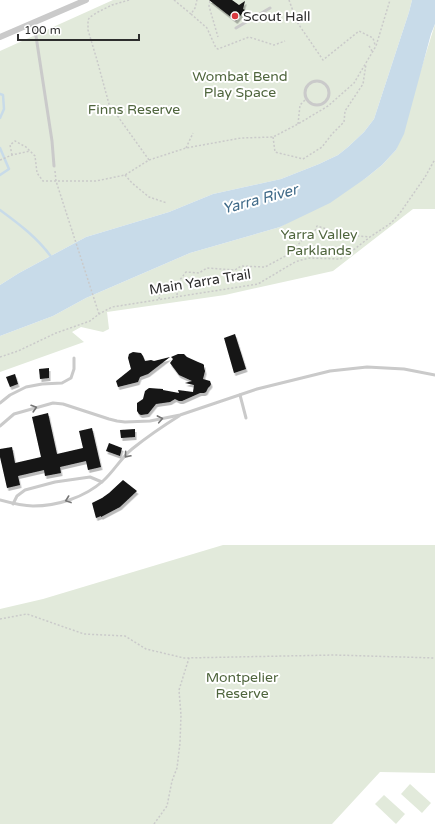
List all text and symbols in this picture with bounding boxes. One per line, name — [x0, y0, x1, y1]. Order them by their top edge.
place label: Scout Hall — [243, 8, 310, 25]
marker: Scout Hall — [230, 11, 240, 21]
scale bar — [18, 16, 139, 42]
text: 100 m — [24, 23, 61, 37]
park label: Wombat Bend Play Space — [192, 68, 288, 101]
park label: Finns Reserve — [88, 101, 180, 118]
water label: Yarra River — [220, 180, 302, 218]
park label: Yarra Valley Parklands — [280, 226, 358, 259]
street label: Main Yarra Trail — [148, 266, 252, 298]
one-way arrow — [30, 404, 37, 413]
one-way arrow — [157, 415, 163, 423]
one-way arrow — [124, 450, 131, 458]
one-way arrow — [65, 495, 72, 503]
park label: Montpelier Reserve — [206, 669, 279, 702]

